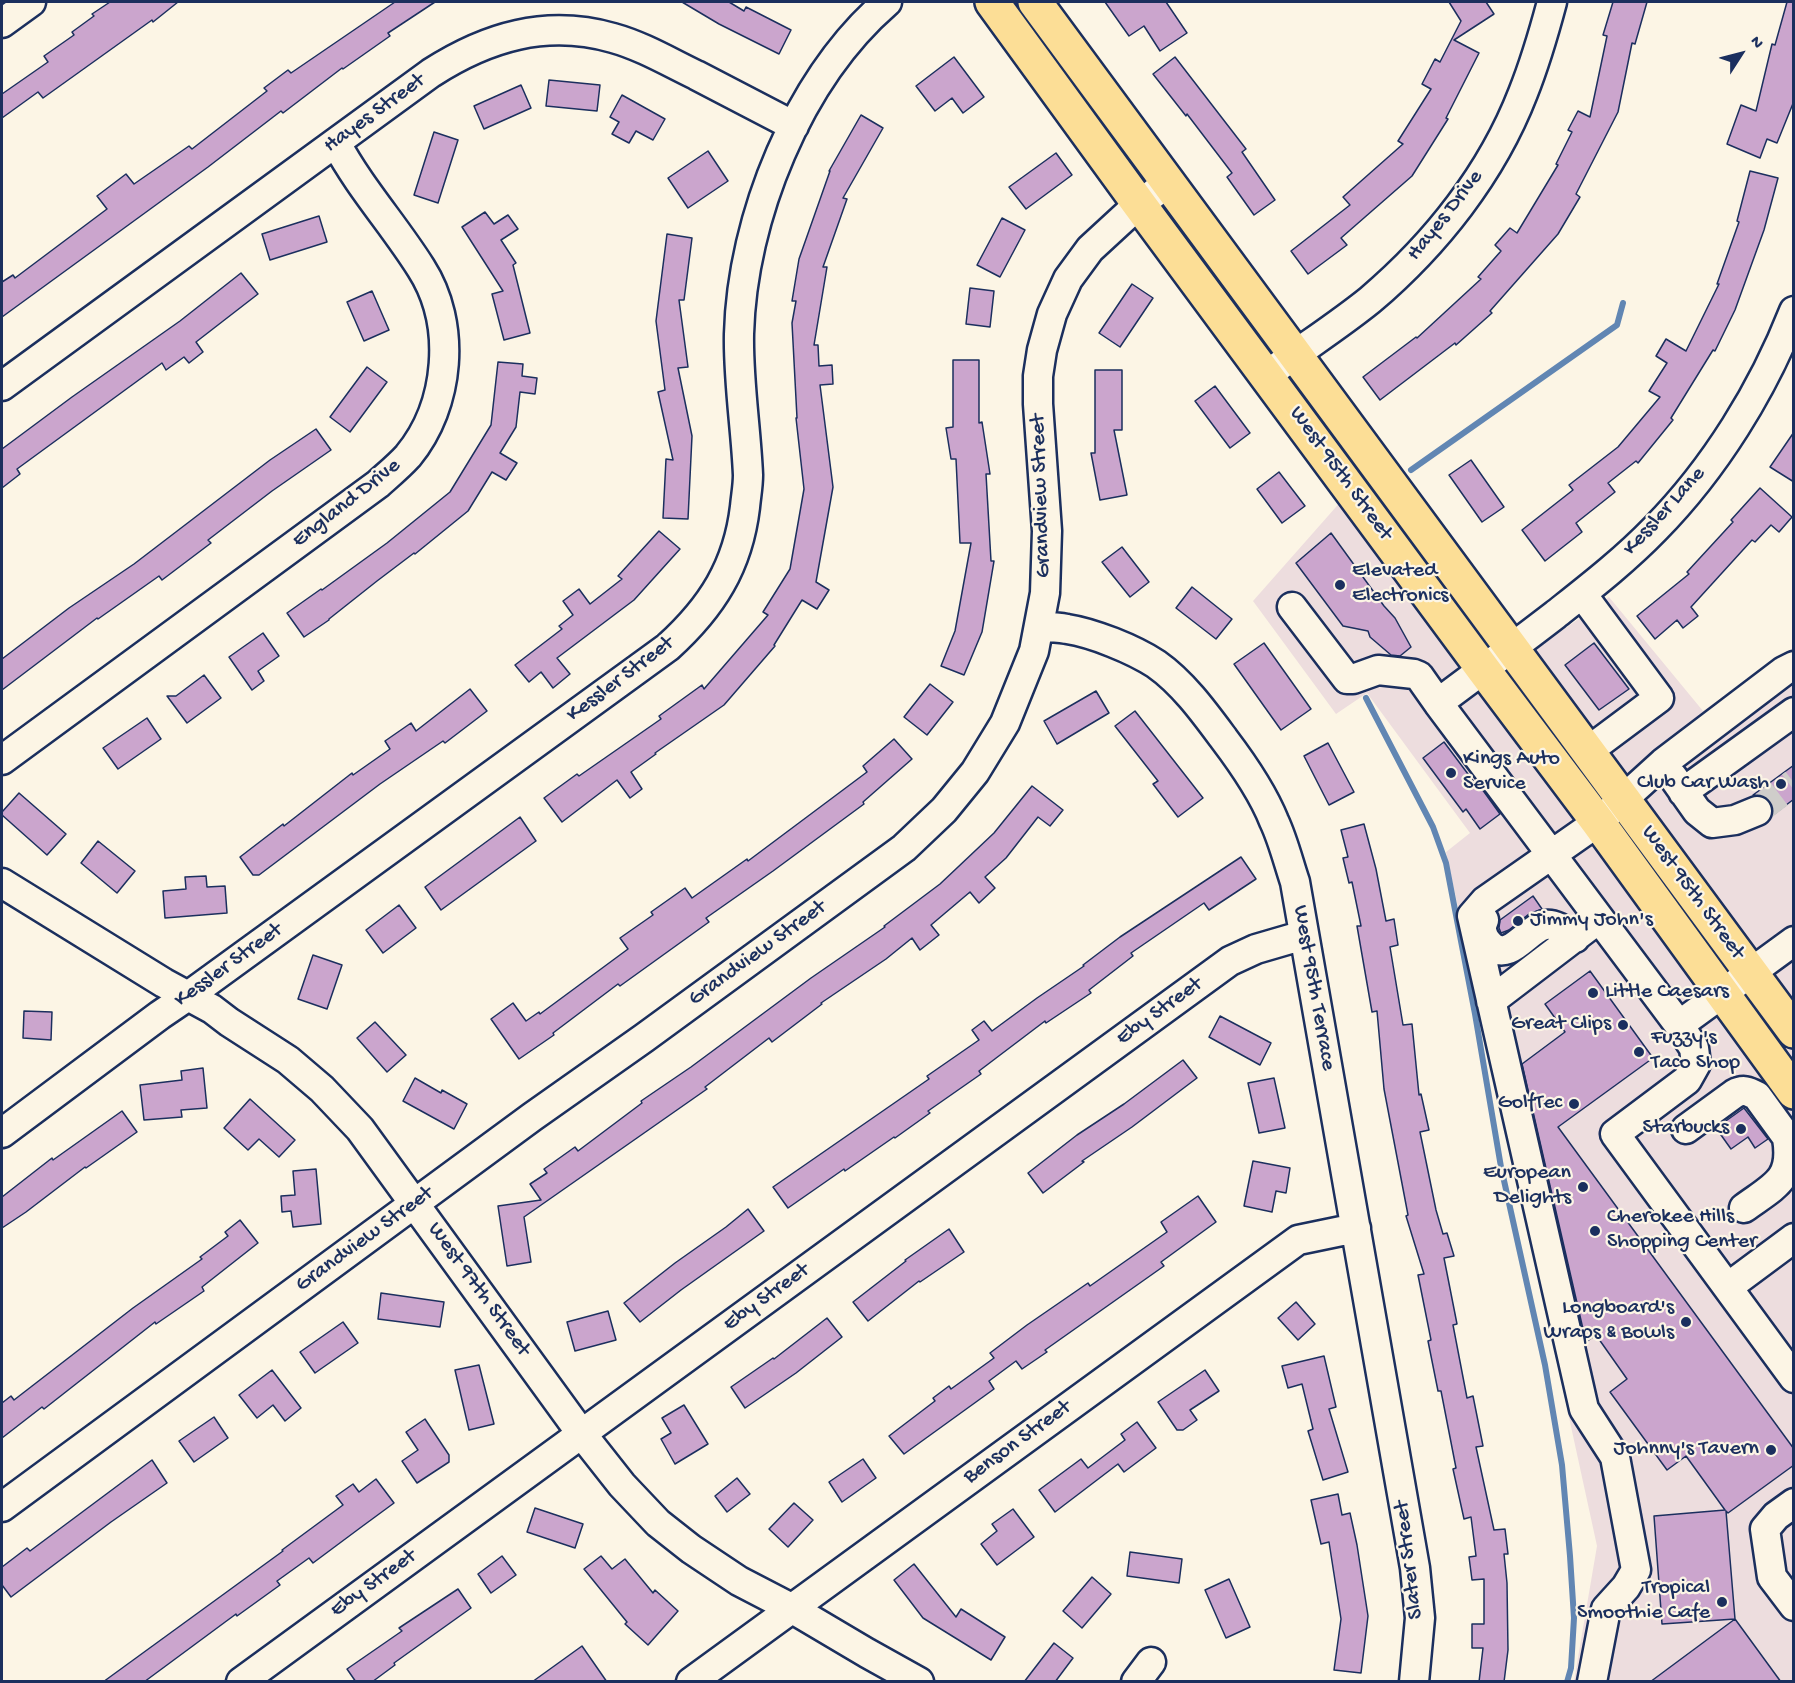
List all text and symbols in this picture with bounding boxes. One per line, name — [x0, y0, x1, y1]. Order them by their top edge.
north arrow — [1711, 24, 1771, 84]
text: N — [1745, 33, 1767, 53]
street label: Hayes Street — [319, 68, 431, 160]
street label: Hayes Drive — [1402, 165, 1490, 267]
street label: West 95th Street — [1282, 402, 1398, 546]
street label: Grandview Street — [1026, 414, 1058, 578]
street label: England Drive — [288, 454, 406, 554]
street label: Kessler Lane — [1618, 462, 1712, 562]
place label: Elevated Electronics — [1352, 559, 1448, 610]
marker: Elevated Electronics — [1333, 578, 1347, 592]
street label: Kessler Street — [562, 631, 680, 729]
place label: Kings Auto Service — [1463, 747, 1560, 798]
marker: Kings Auto Service — [1444, 766, 1458, 780]
place label: Club Car Wash — [1637, 771, 1769, 797]
marker: Club Car Wash — [1774, 777, 1788, 791]
street label: West 95th Street — [1634, 821, 1750, 965]
street label: Grandview Street — [684, 895, 832, 1013]
street label: West 95th Terrace — [1285, 903, 1341, 1073]
place label: Jimmy John's — [1530, 908, 1653, 934]
marker: Jimmy John's — [1511, 914, 1525, 928]
street label: Kessler Street — [170, 918, 288, 1014]
street label: Eby Street — [1112, 972, 1208, 1052]
place label: Little Caesars — [1605, 980, 1729, 1006]
marker: Little Caesars — [1586, 986, 1600, 1000]
place label: Great Clips — [1511, 1012, 1611, 1038]
marker: Great Clips — [1616, 1018, 1630, 1032]
place label: Fuzzy's Taco Shop — [1651, 1026, 1740, 1078]
marker: Fuzzy's Taco Shop — [1632, 1045, 1646, 1059]
place label: GolfTec — [1498, 1091, 1562, 1117]
marker: GolfTec — [1567, 1097, 1581, 1111]
place label: Starbucks — [1642, 1116, 1729, 1142]
marker: Starbucks — [1734, 1122, 1748, 1136]
place label: European Delights — [1483, 1161, 1571, 1212]
marker: European Delights — [1576, 1180, 1590, 1194]
street label: Grandview Street — [291, 1181, 439, 1299]
place label: Cherokee Hills Shopping Center — [1607, 1205, 1757, 1256]
street label: West 97th Street — [420, 1218, 536, 1362]
marker: Cherokee Hills Shopping Center — [1588, 1224, 1602, 1238]
street label: Eby Street — [719, 1258, 815, 1338]
place label: Longboard's Wraps & Bowls — [1543, 1296, 1674, 1348]
marker: Longboard's Wraps & Bowls — [1679, 1315, 1693, 1329]
street label: Benson Street — [959, 1395, 1077, 1491]
place label: Johnny's Tavern — [1614, 1437, 1759, 1463]
marker: Johnny's Tavern — [1764, 1443, 1778, 1457]
street label: Slater Street — [1390, 1499, 1430, 1621]
street label: Eby Street — [326, 1544, 422, 1624]
place label: Tropical Smoothie Cafe — [1577, 1576, 1710, 1628]
marker: Tropical Smoothie Cafe — [1715, 1595, 1729, 1609]

